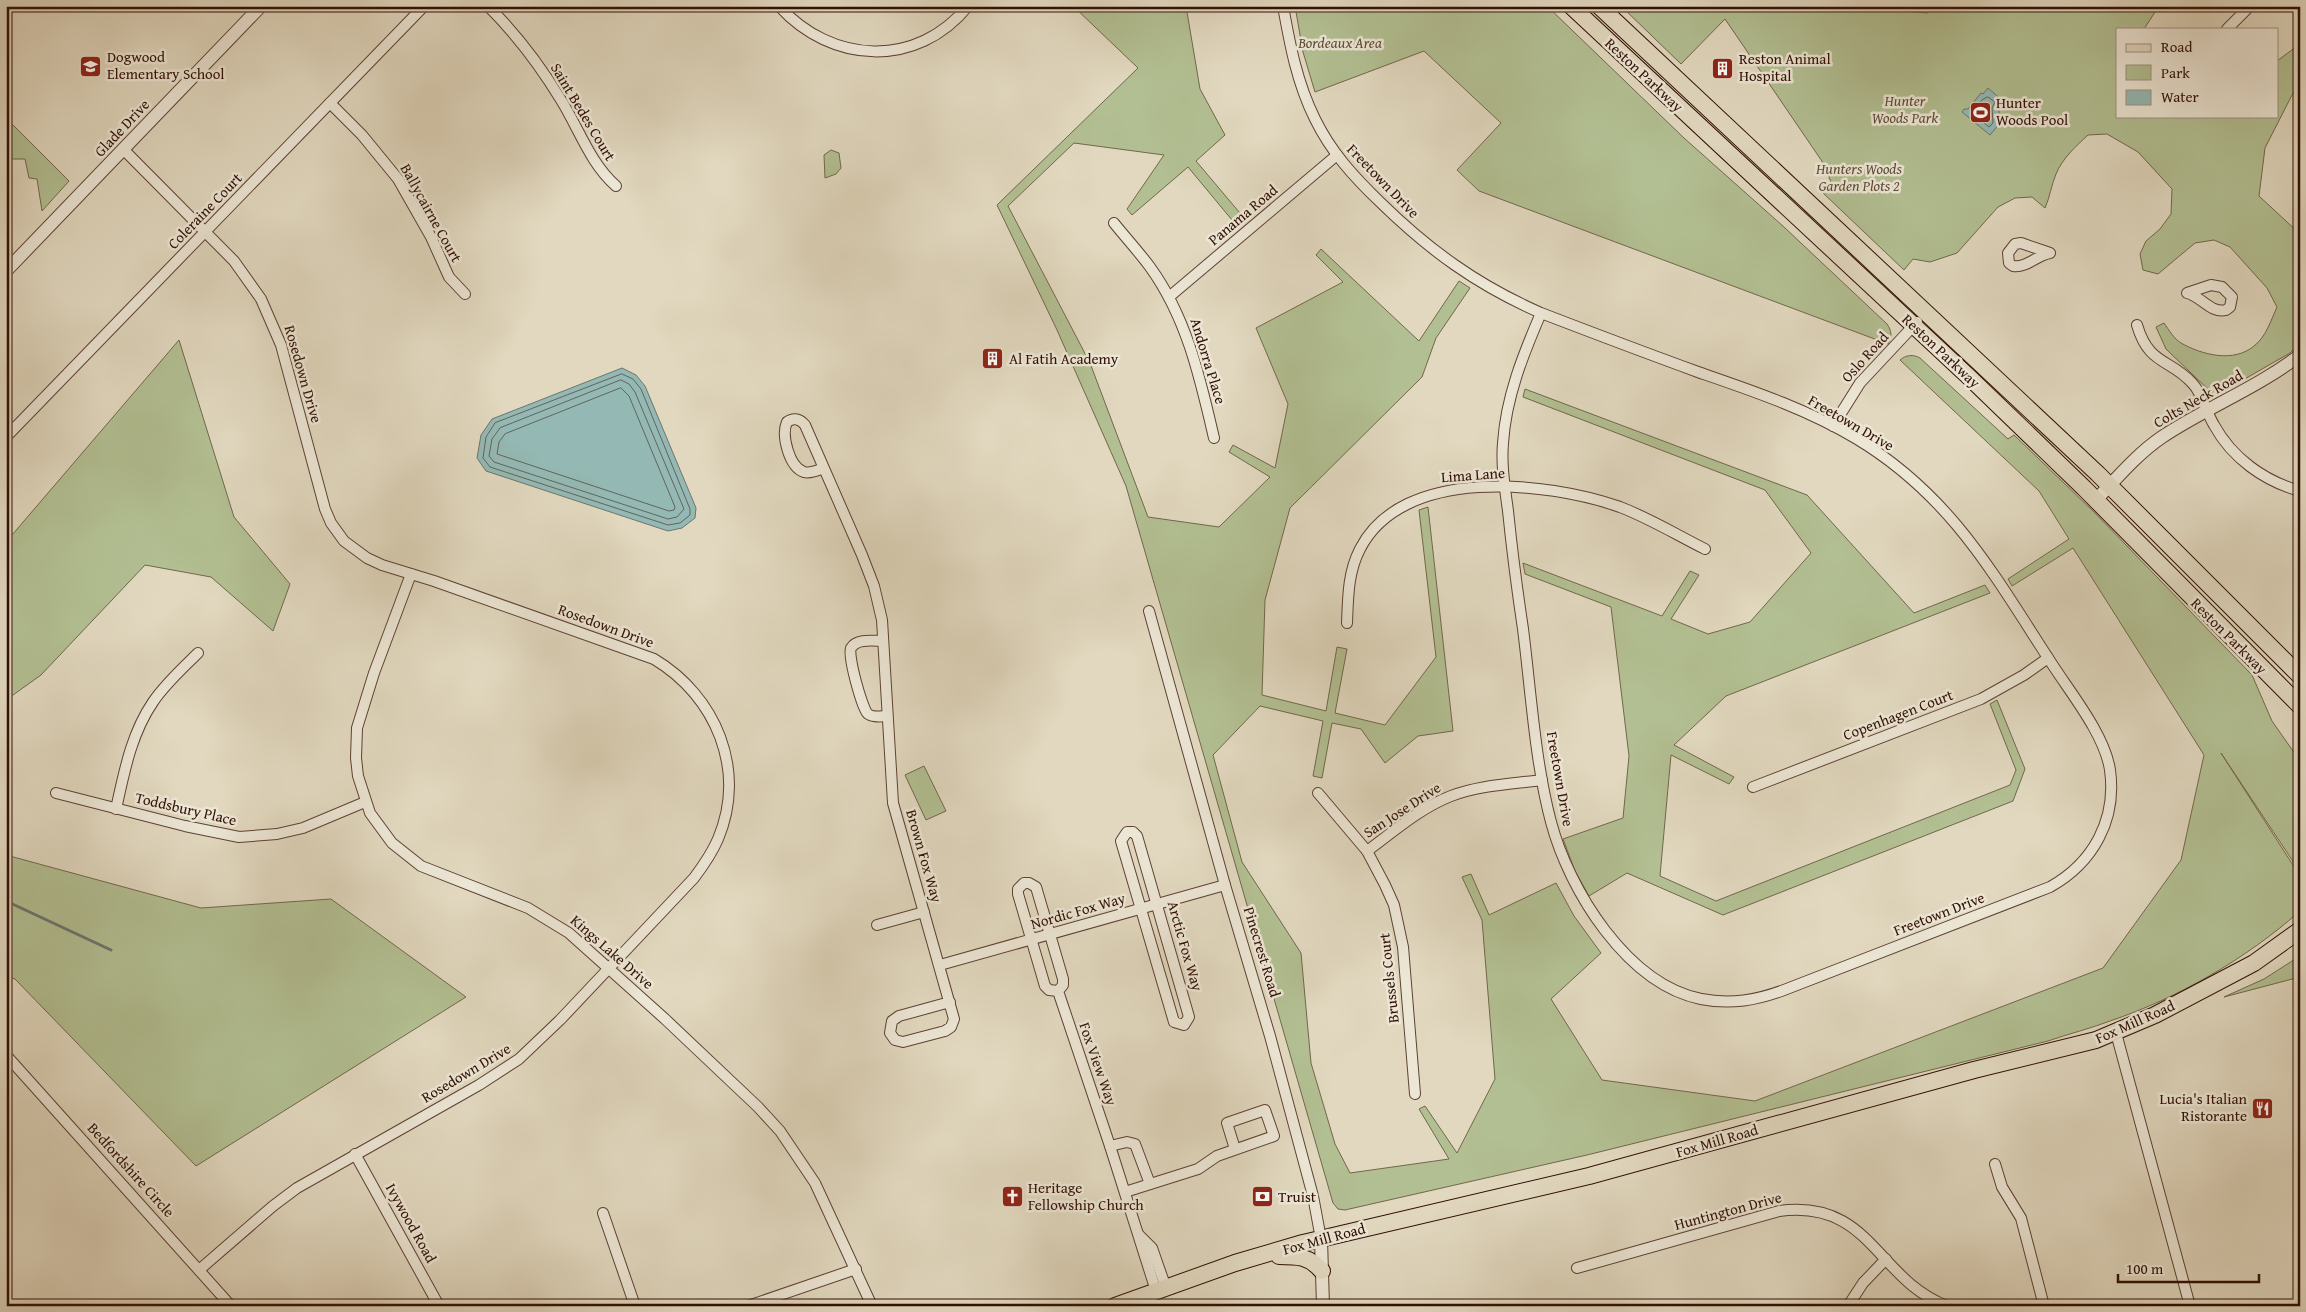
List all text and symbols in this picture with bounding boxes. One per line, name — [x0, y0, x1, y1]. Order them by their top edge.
legend — [2116, 28, 2278, 118]
park label: Bordeaux Area — [1297, 32, 1382, 53]
street label: Reston Parkway — [1601, 33, 1689, 117]
text: Road — [2161, 36, 2192, 57]
place label: Dogwood Elementary School — [107, 46, 225, 84]
place label: Reston Animal Hospital — [1739, 48, 1831, 86]
school or university icon: Dogwood Elementary School — [79, 54, 103, 78]
building icon: Reston Animal Hospital — [1711, 56, 1735, 80]
street label: Saint Bedes Court — [546, 59, 621, 165]
text: Park — [2161, 62, 2190, 83]
text: Water — [2161, 86, 2199, 107]
park label: Hunter Woods Park — [1872, 90, 1938, 128]
place label: Hunter Woods Pool — [1996, 92, 2068, 130]
street label: Glade Drive — [89, 94, 154, 161]
sports icon: Hunter Woods Pool — [1968, 100, 1992, 124]
street label: Freetown Drive — [1342, 139, 1424, 223]
park label: Hunters Woods Garden Plots 2 — [1815, 158, 1903, 196]
street label: Ballycairne Court — [396, 160, 468, 266]
street label: Coleraine Court — [163, 167, 247, 253]
street label: Panama Road — [1203, 179, 1282, 250]
street label: Reston Parkway — [1898, 309, 1986, 393]
street label: Andorra Place — [1185, 315, 1232, 406]
street label: Rosedown Drive — [280, 323, 327, 425]
street label: Oslo Road — [1836, 327, 1893, 387]
building icon: Al Fatih Academy — [981, 347, 1005, 371]
place label: Al Fatih Academy — [1009, 348, 1119, 369]
street label: Colts Neck Road — [2149, 364, 2246, 433]
street label: Freetown Drive — [1804, 389, 1898, 456]
street label: Lima Lane — [1440, 462, 1506, 487]
street label: Reston Parkway — [2186, 593, 2273, 679]
street label: Rosedown Drive — [555, 598, 657, 653]
street label: Copenhagen Court — [1840, 684, 1957, 745]
street label: Freetown Drive — [1542, 730, 1579, 828]
street label: San Jose Drive — [1359, 777, 1445, 842]
street label: Toddsbury Place — [133, 787, 239, 830]
street label: Brown Fox Way — [901, 807, 948, 905]
street label: Nordic Fox Way — [1028, 887, 1128, 934]
street label: Freetown Drive — [1890, 887, 1987, 941]
street label: Arctic Fox Way — [1163, 898, 1209, 994]
street label: Pinecrest Road — [1239, 904, 1286, 1000]
street label: Kings Lake Drive — [566, 910, 658, 994]
street label: Brussels Court — [1373, 931, 1404, 1024]
street label: Fox Mill Road — [2092, 995, 2178, 1048]
street label: Fox View Way — [1074, 1019, 1123, 1109]
street label: Rosedown Drive — [417, 1038, 514, 1108]
place label: Lucia's Italian Ristorante — [2160, 1088, 2248, 1126]
restaurant icon: Lucia's Italian Ristorante — [2251, 1096, 2275, 1120]
street label: Bedfordshire Circle — [83, 1118, 180, 1222]
street label: Fox Mill Road — [1673, 1119, 1760, 1162]
place label: Heritage Fellowship Church — [1028, 1177, 1144, 1215]
street label: Ivywood Road — [381, 1179, 442, 1266]
church icon: Heritage Fellowship Church — [1000, 1185, 1024, 1209]
bank icon: Truist — [1250, 1185, 1274, 1209]
place label: Truist — [1278, 1186, 1317, 1207]
street label: Huntington Drive — [1672, 1186, 1784, 1235]
street label: Fox Mill Road — [1280, 1217, 1367, 1260]
scale bar — [2118, 1252, 2260, 1284]
text: 100 m — [2126, 1258, 2164, 1279]

